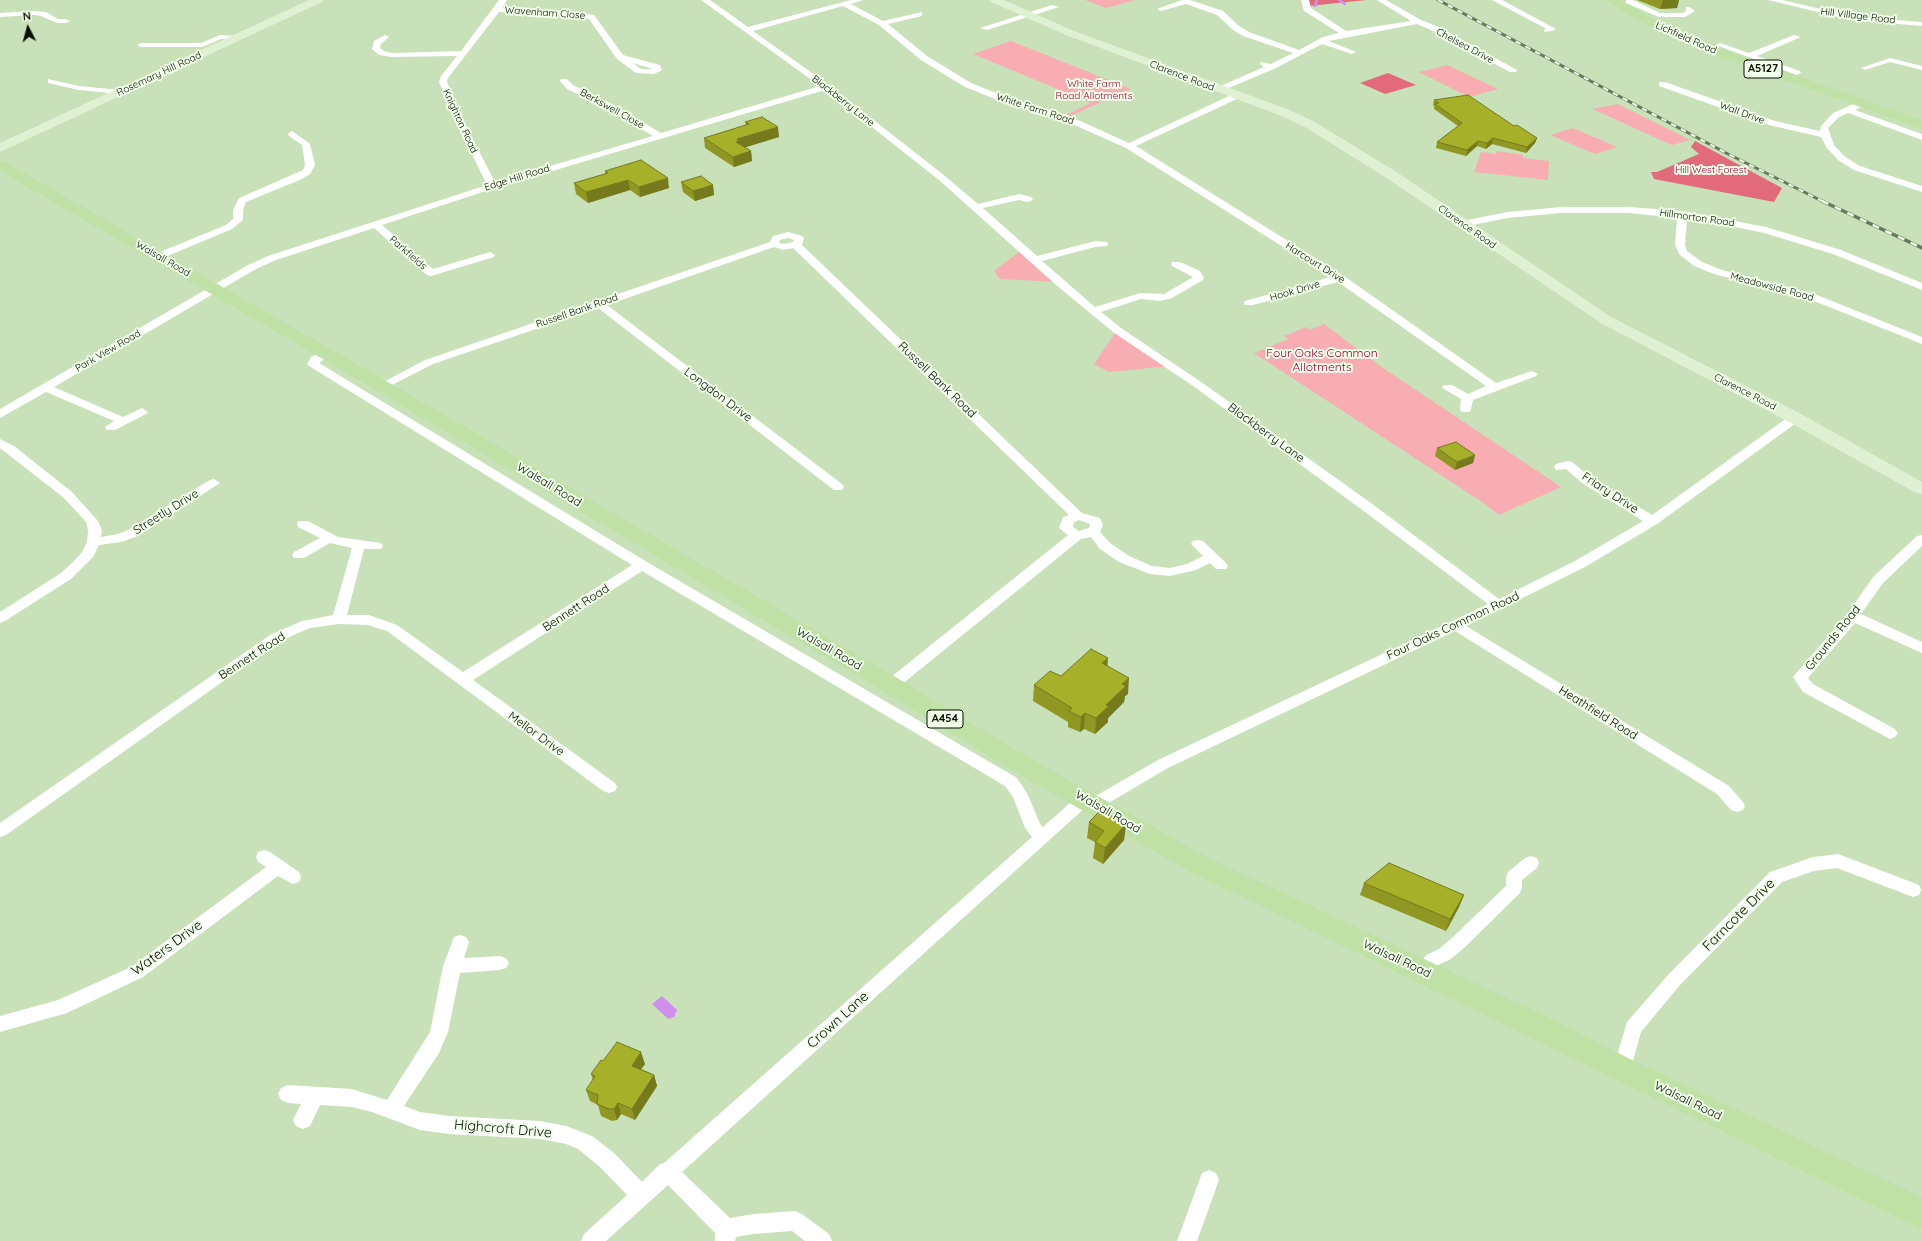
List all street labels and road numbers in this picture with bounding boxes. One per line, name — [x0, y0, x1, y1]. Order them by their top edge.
street label: Wavenham Close — [504, 4, 586, 22]
street label: Hill Village Road — [1820, 5, 1896, 27]
street label: Lichfield Road — [1654, 19, 1718, 57]
street label: Chelsea Drive — [1434, 26, 1496, 66]
street label: Rosemary Hill Road — [115, 49, 203, 99]
street label: Clarence Road — [1148, 58, 1216, 94]
road number: A5127 — [1744, 60, 1782, 78]
street label: Blackberry Lane — [809, 73, 877, 129]
street label: Berkswell Close — [578, 86, 646, 132]
street label: Knighton Road — [440, 87, 480, 155]
street label: White Farm Road — [995, 91, 1075, 127]
street label: Wall Drive — [1718, 99, 1766, 127]
street label: Edge Hill Road — [483, 162, 551, 194]
street label: Clarence Road — [1436, 202, 1498, 252]
street label: Hillmorton Road — [1659, 207, 1735, 229]
street label: Parkfields — [387, 234, 429, 272]
street label: Walsall Road — [134, 239, 192, 279]
street label: Harcourt Drive — [1283, 240, 1347, 286]
street label: Meadowside Road — [1729, 270, 1815, 304]
street label: Hook Drive — [1269, 278, 1321, 304]
street label: Russell Bank Road — [534, 291, 620, 331]
street label: Park View Road — [73, 327, 143, 375]
street label: Russell Bank Road — [895, 339, 979, 421]
street label: Longdon Drive — [681, 365, 755, 425]
street label: Clarence Road — [1712, 371, 1778, 413]
street label: Blackberry Lane — [1225, 400, 1307, 466]
street label: Walsall Road — [514, 460, 584, 510]
street label: Friary Drive — [1579, 469, 1641, 517]
street label: Streetly Drive — [131, 486, 201, 538]
street label: Bennett Road — [540, 581, 612, 635]
street label: Four Oaks Common Road — [1384, 589, 1522, 663]
street label: Grounds Road — [1802, 603, 1864, 673]
street label: Walsall Road — [794, 624, 864, 674]
street label: Bennett Road — [216, 629, 288, 683]
street label: Heathfield Road — [1556, 683, 1640, 743]
street label: Mellor Drive — [505, 709, 567, 759]
road number: A454 — [927, 710, 963, 728]
street label: Walsall Road — [1073, 787, 1143, 837]
street label: Farncote Drive — [1699, 875, 1779, 955]
street label: Waters Drive — [128, 917, 206, 979]
street label: Walsall Road — [1361, 937, 1433, 981]
street label: Crown Lane — [804, 988, 872, 1052]
street label: Walsall Road — [1652, 1079, 1724, 1123]
street label: Highcroft Drive — [454, 1116, 552, 1142]

